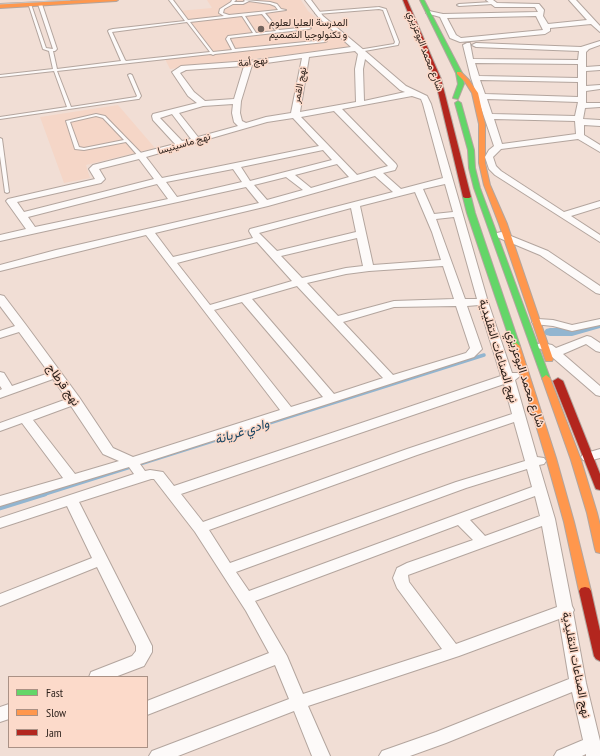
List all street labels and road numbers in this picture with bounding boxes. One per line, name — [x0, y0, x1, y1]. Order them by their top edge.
street label: شارع محمد البوعزيزي — [404, 10, 446, 92]
street label: نهج أمة — [238, 54, 268, 70]
street label: نهج القمر — [291, 66, 309, 104]
street label: نهج ماسينيسا — [156, 131, 212, 157]
street label: نهج الصناعات التقليدية — [475, 297, 521, 405]
street label: شارع محمد البوعزيزي — [503, 329, 547, 429]
street label: نهج قرطاج — [43, 361, 83, 409]
street label: نهج الصناعات التقليدية — [559, 611, 593, 719]

